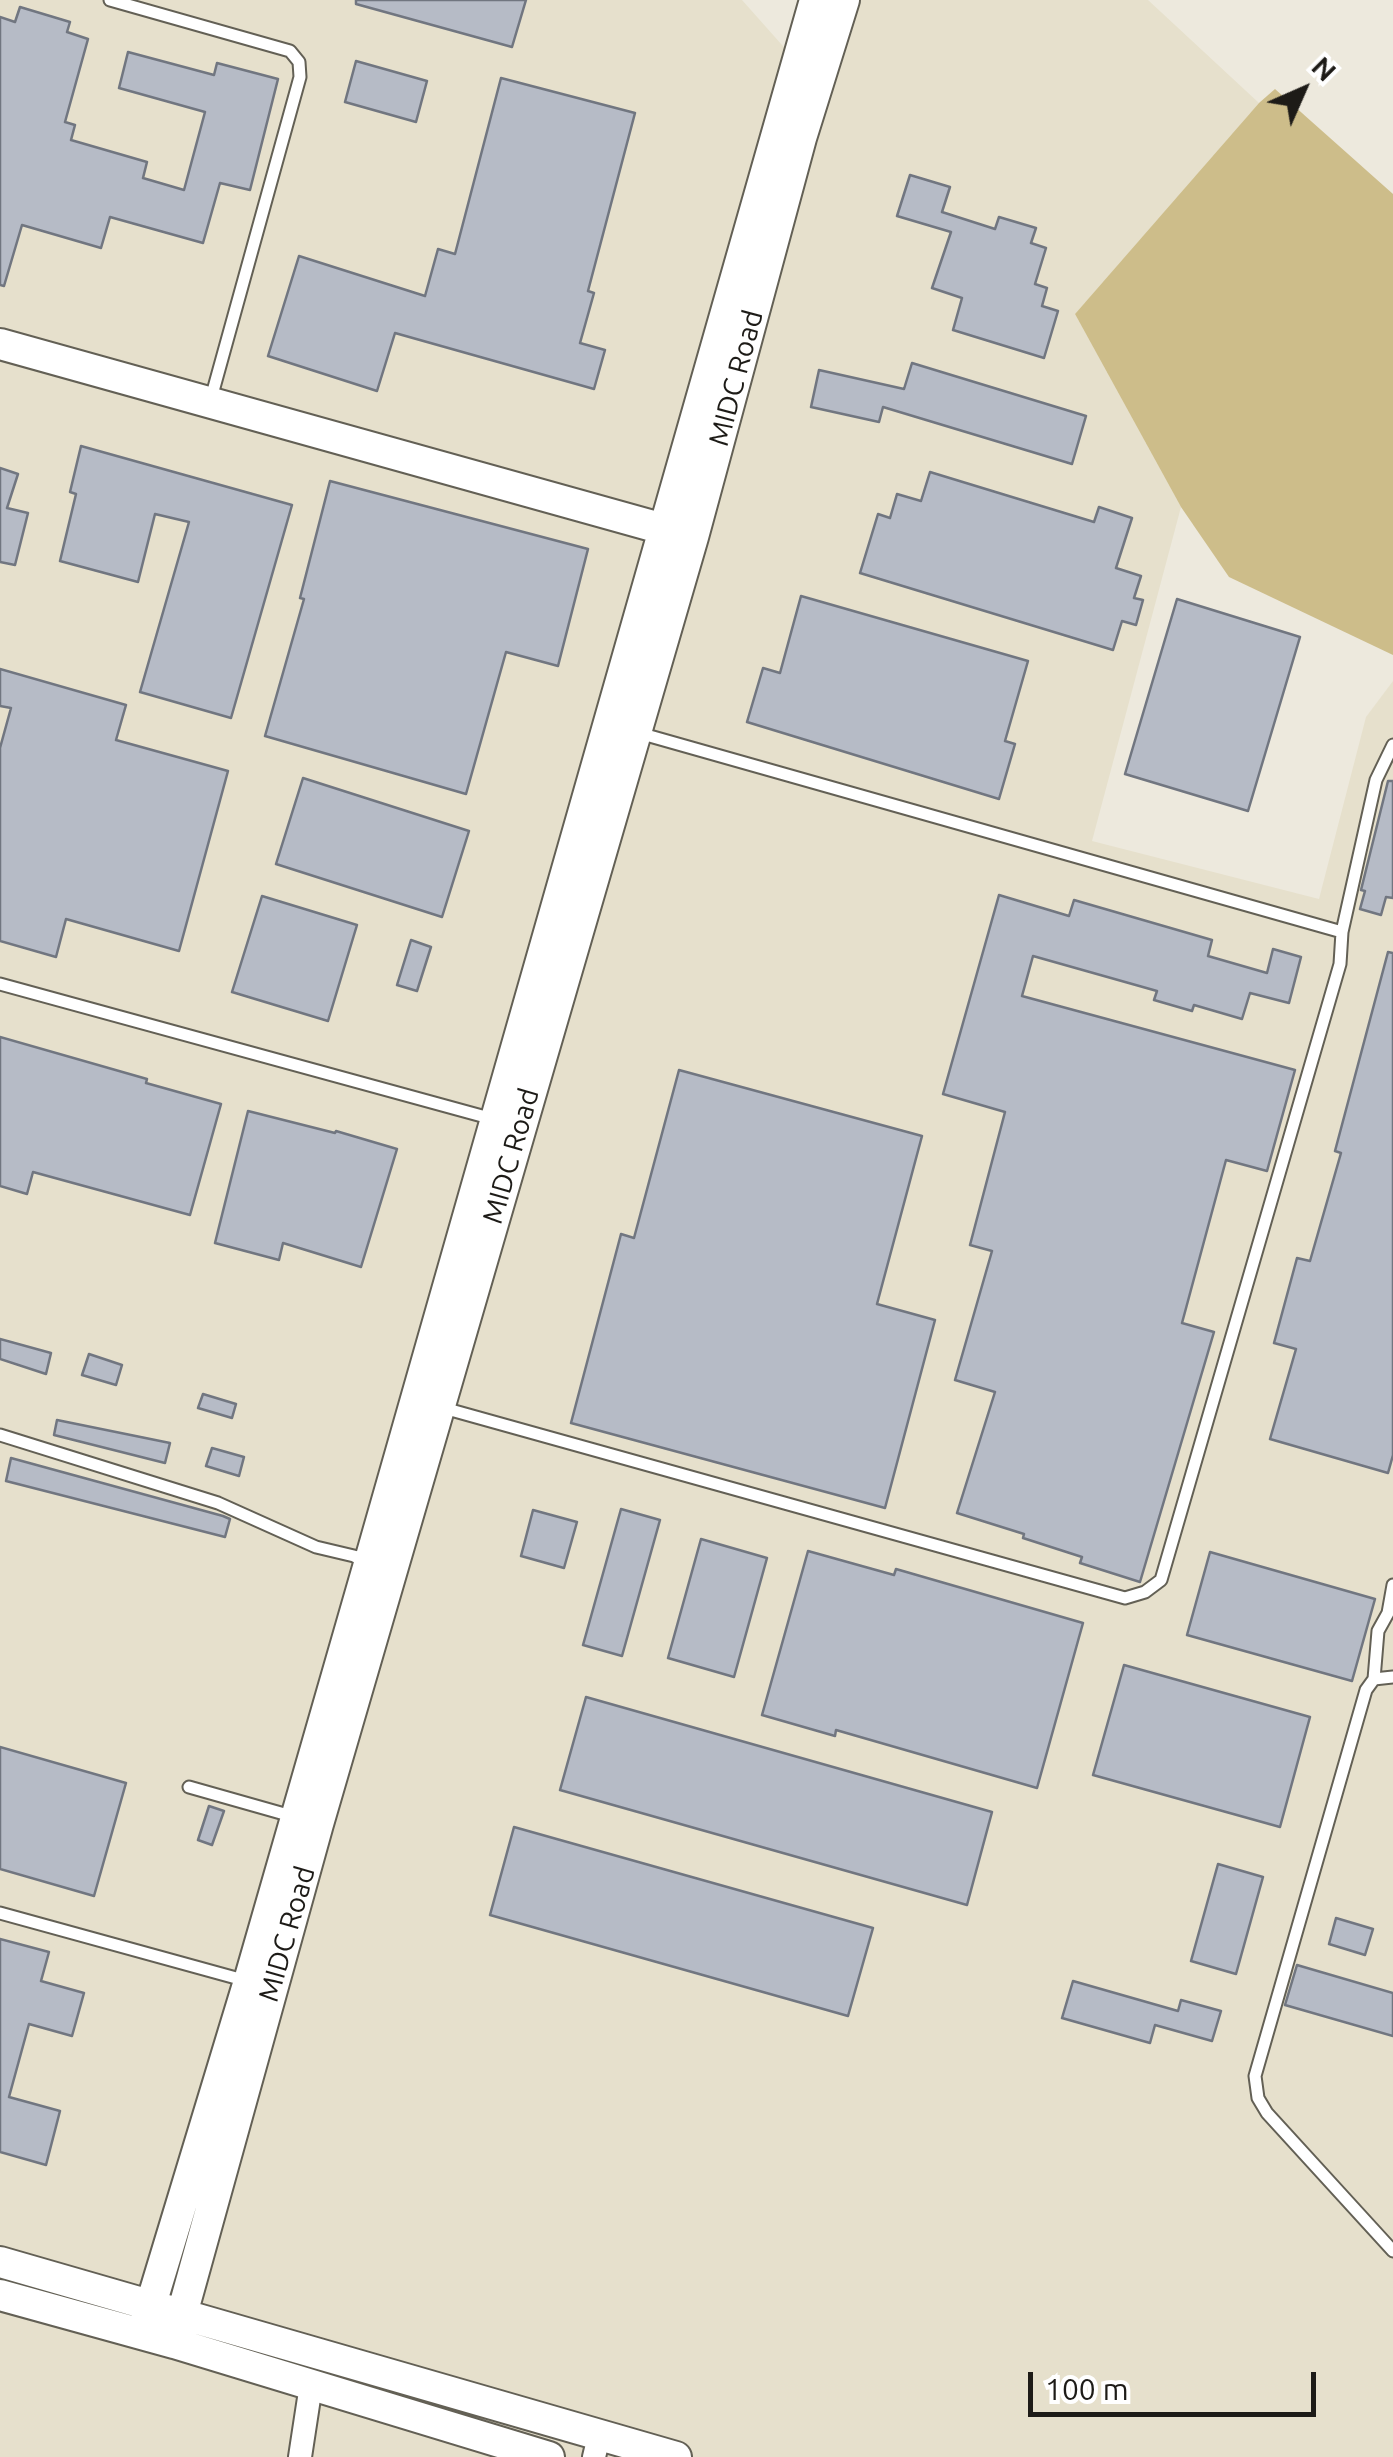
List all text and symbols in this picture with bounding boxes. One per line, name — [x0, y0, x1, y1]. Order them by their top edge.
north arrow — [1253, 40, 1353, 140]
text: N — [1306, 50, 1343, 87]
street label: MIDC Road — [702, 306, 770, 450]
street label: MIDC Road — [476, 1084, 546, 1228]
street label: MIDC Road — [252, 1862, 322, 2006]
scale bar — [1033, 2352, 1320, 2414]
text: 100 m — [1045, 2372, 1129, 2406]

